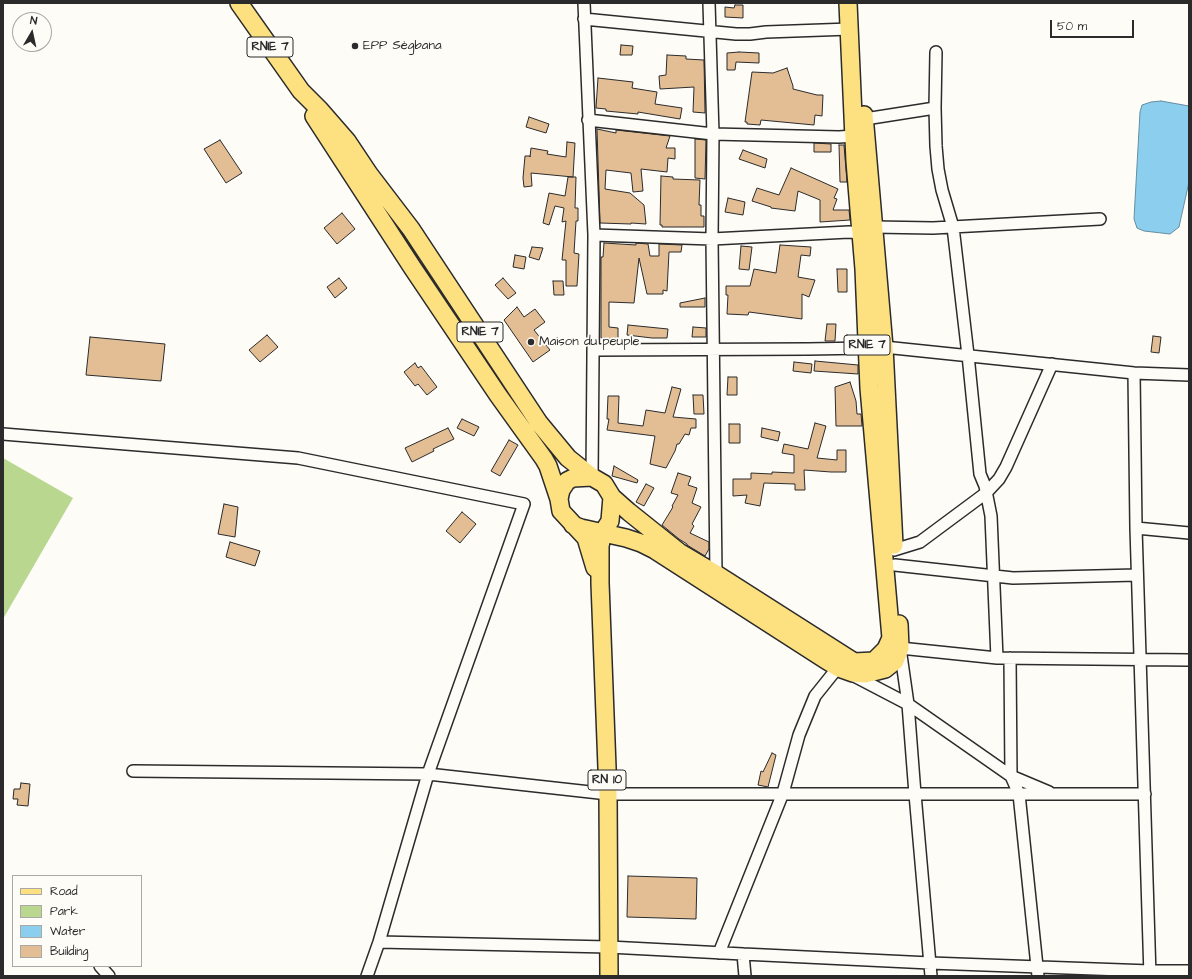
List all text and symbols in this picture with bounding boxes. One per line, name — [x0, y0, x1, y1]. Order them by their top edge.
north arrow — [12, 12, 52, 52]
scale bar — [1052, 12, 1136, 38]
text: N — [29, 13, 38, 29]
text: 50 m — [1057, 18, 1087, 35]
road number: RNIE 7 — [247, 37, 293, 57]
place label: EPP Sègbana — [363, 38, 442, 54]
marker: EPP Sègbana — [350, 41, 360, 51]
road number: RNIE 7 — [457, 322, 503, 342]
place label: Maison du peuple — [539, 334, 640, 350]
road number: RNIE 7 — [844, 335, 890, 355]
marker: Maison du peuple — [526, 337, 536, 347]
road number: RN 10 — [588, 770, 626, 790]
legend — [12, 875, 142, 967]
text: Road — [50, 883, 78, 900]
text: Park — [50, 903, 78, 920]
text: Water — [50, 923, 85, 940]
text: Building — [50, 943, 88, 960]

